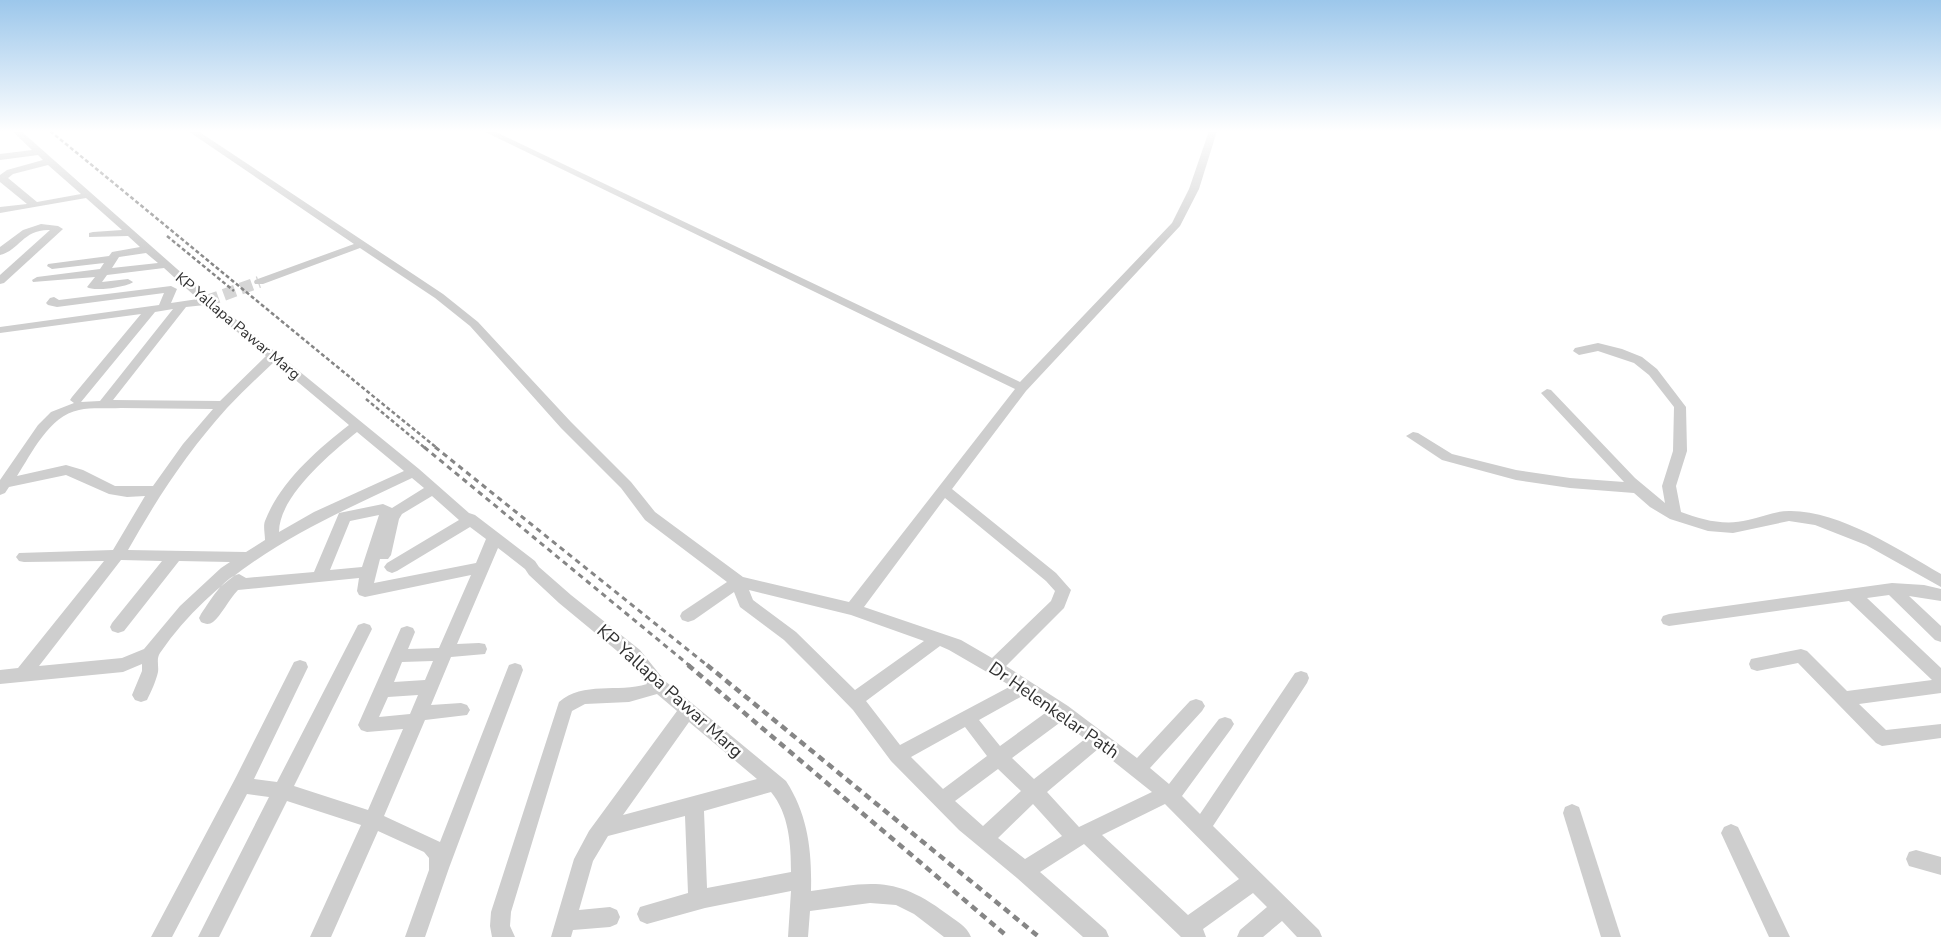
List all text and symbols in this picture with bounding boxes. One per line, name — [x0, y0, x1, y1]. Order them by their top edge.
street label: KP Yallapa Pawar Marg — [171, 268, 305, 384]
street label: KP Yallapa Pawar Marg — [592, 619, 748, 763]
street label: Dr Helenkelar Path — [984, 656, 1124, 764]

